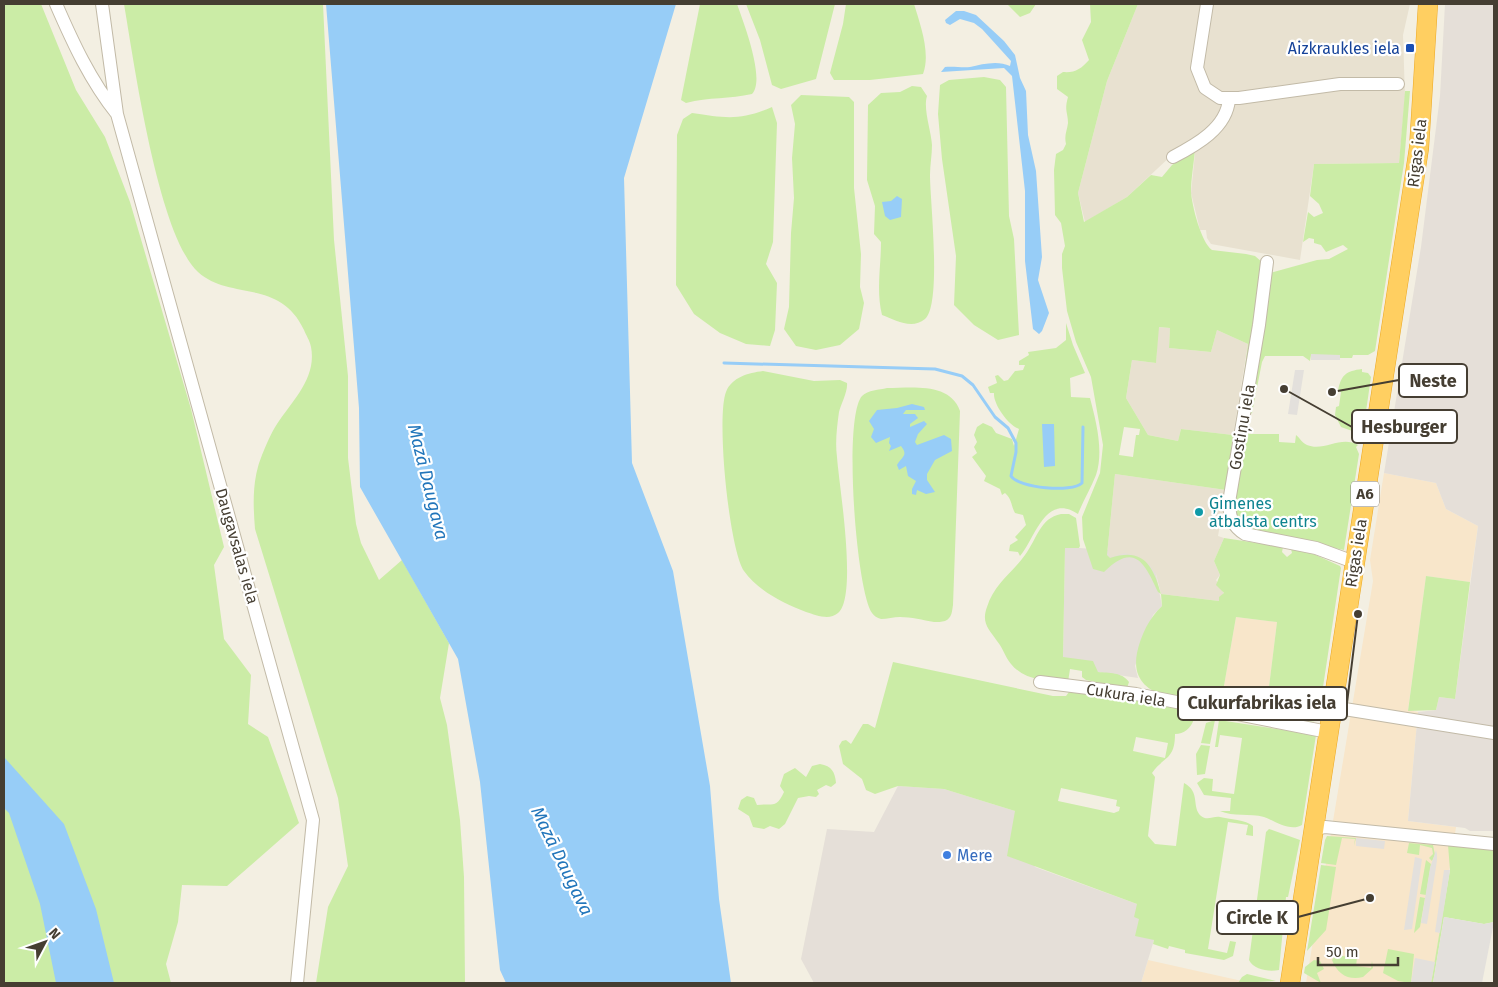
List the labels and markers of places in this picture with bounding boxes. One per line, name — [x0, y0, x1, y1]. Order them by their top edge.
place label: Aizkraukles iela — [1288, 39, 1400, 58]
marker: Aizkraukles iela — [1404, 42, 1416, 54]
callout: Neste — [1399, 364, 1467, 397]
callout: Hesburger — [1352, 410, 1457, 443]
place label: Ģimenes atbalsta centrs — [1209, 494, 1317, 531]
marker: Ģimenes atbalsta centrs — [1193, 506, 1205, 518]
callout: Cukurfabrikas iela — [1178, 687, 1347, 720]
place label: Mere — [957, 846, 993, 865]
marker: Mere — [941, 849, 953, 861]
callout: Circle K — [1217, 901, 1298, 934]

